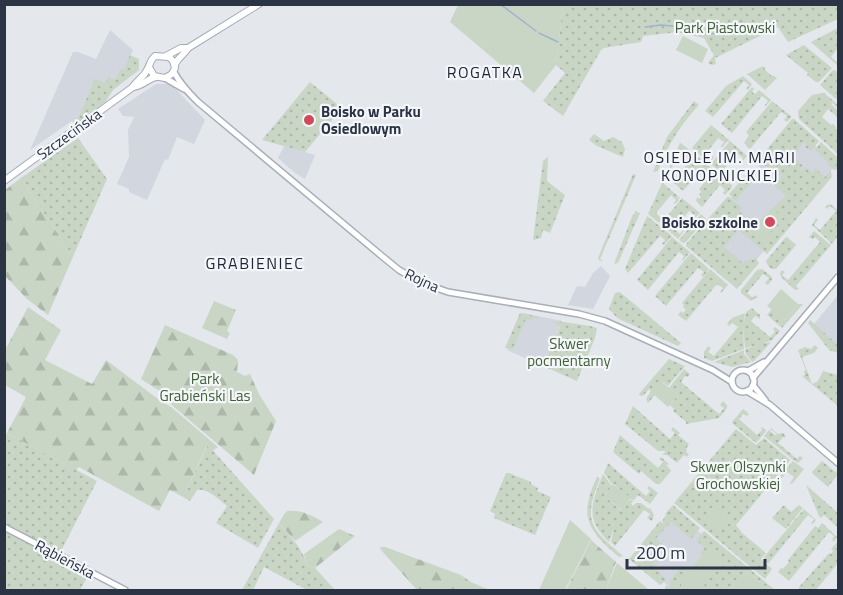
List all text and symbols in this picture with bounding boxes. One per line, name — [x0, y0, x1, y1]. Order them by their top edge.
park label: Park Piastowski — [675, 16, 775, 39]
district label: ROGATKA — [447, 60, 523, 84]
place label: Boisko w Parku Osiedlowym — [321, 100, 421, 140]
street label: Szczecińska — [32, 102, 107, 165]
marker: Boisko w Parku Osiedlowym — [302, 113, 316, 127]
district label: OSIEDLE IM. MARII KONOPNICKIEJ — [644, 145, 796, 187]
place label: Boisko szkolne — [662, 211, 758, 234]
marker: Boisko szkolne — [763, 215, 777, 229]
district label: GRABIENIEC — [206, 251, 304, 275]
street label: Rojna — [401, 262, 444, 298]
park label: Skwer pocmentarny — [527, 332, 611, 372]
park label: Park Grabieński Las — [159, 367, 251, 407]
park label: Skwer Olszynki Grochowskiej — [690, 455, 786, 495]
scale bar — [627, 532, 765, 570]
street label: Rąbieńska — [31, 534, 100, 585]
text: 200 m — [636, 539, 685, 566]

